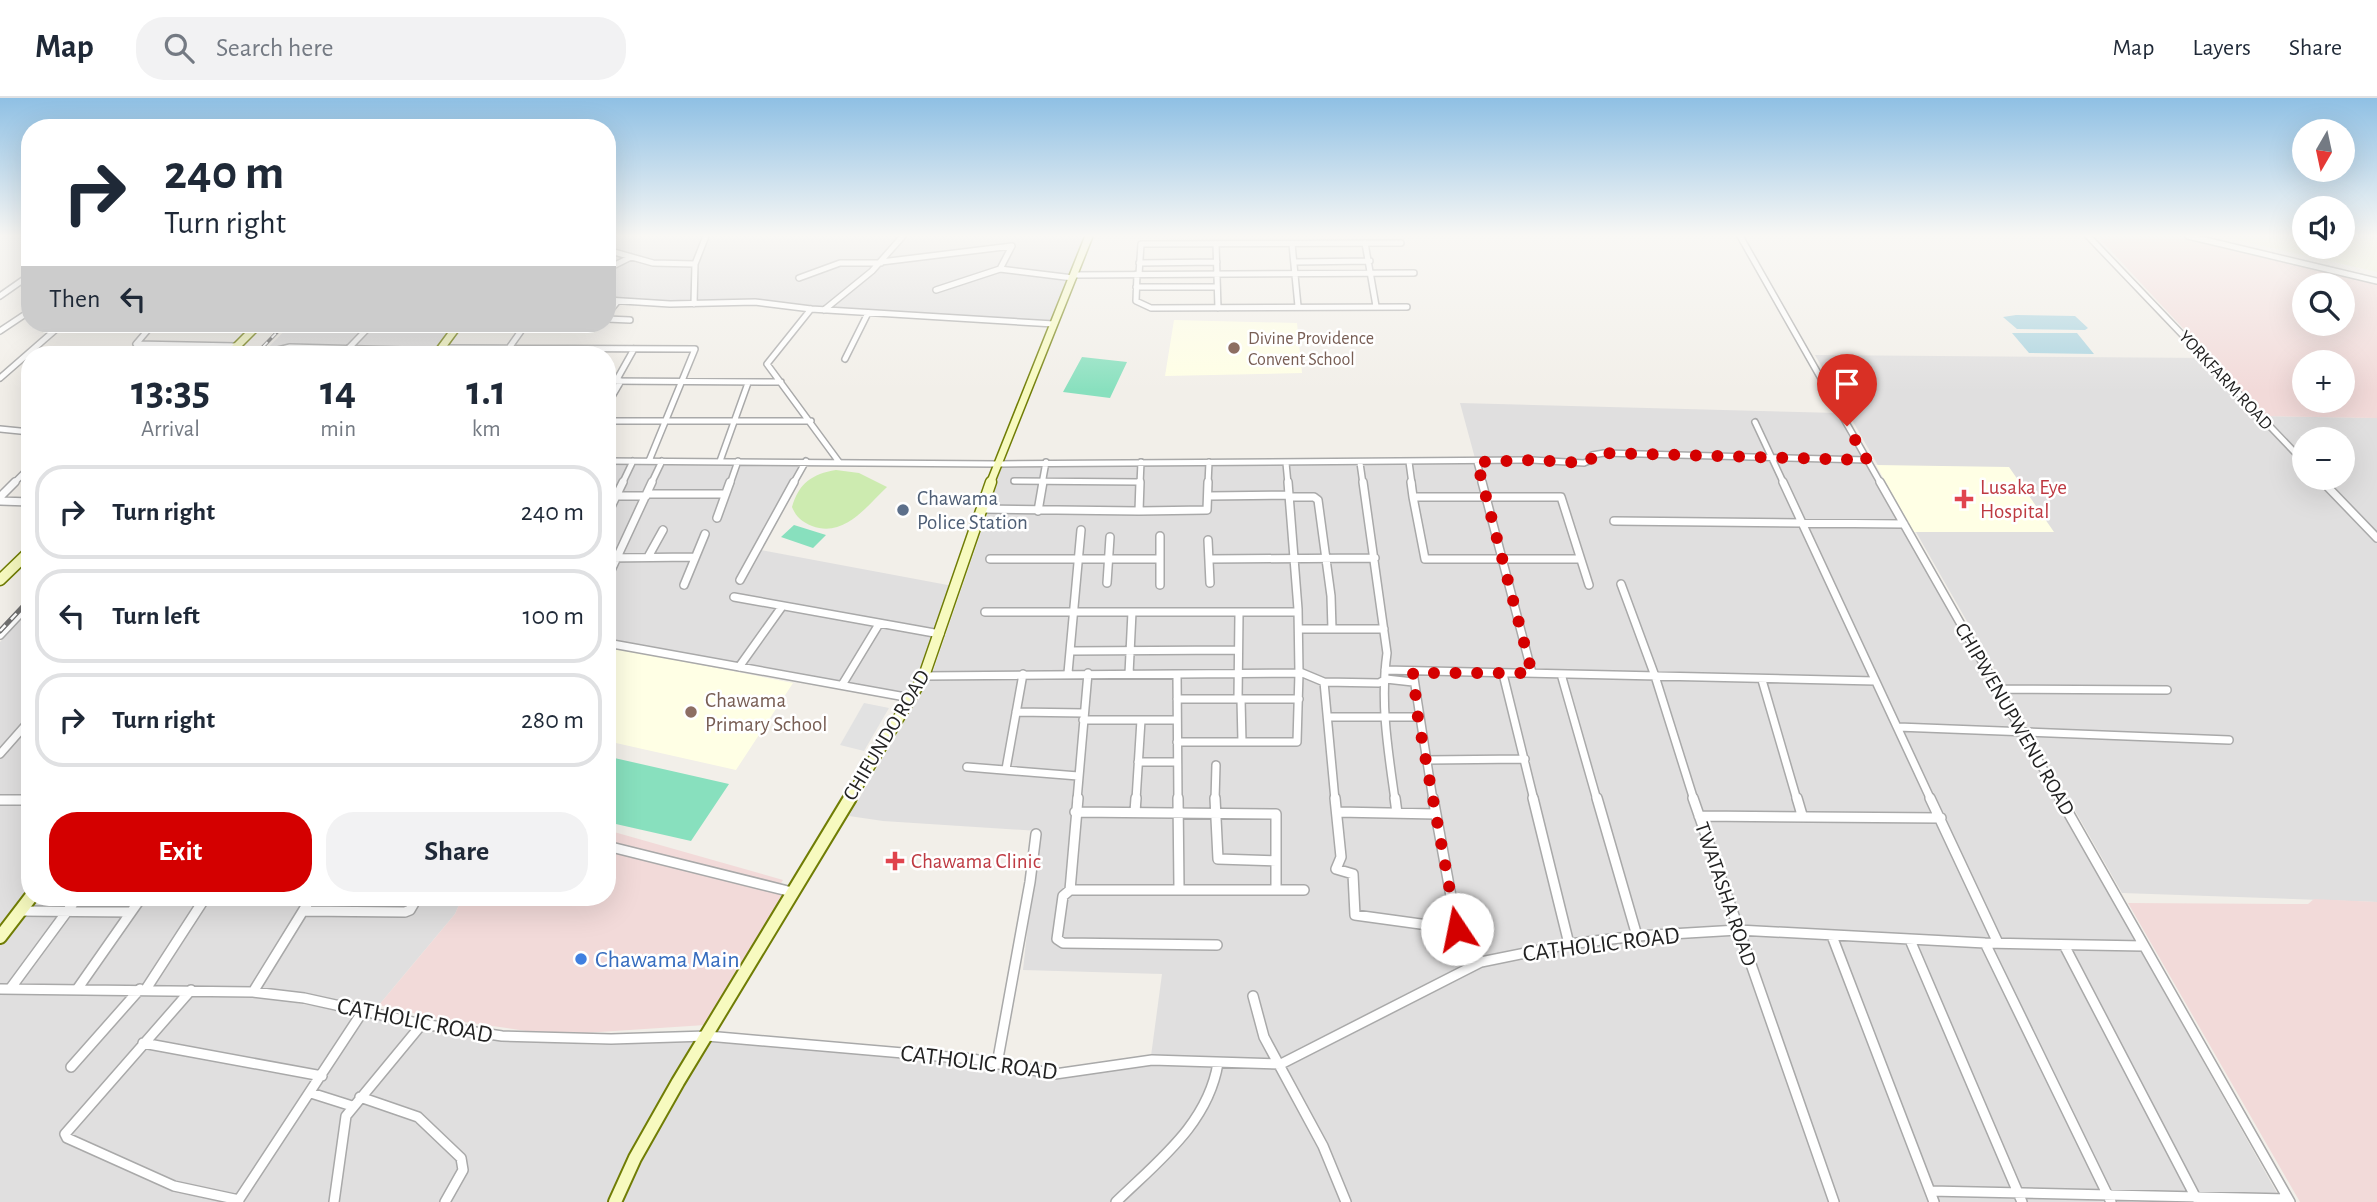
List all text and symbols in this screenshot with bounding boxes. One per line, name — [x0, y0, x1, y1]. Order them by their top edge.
search box — [136, 17, 626, 80]
icon: search — [160, 29, 198, 67]
text: Map — [35, 31, 94, 64]
text: Search here — [216, 35, 334, 61]
text: Map — [2112, 36, 2154, 60]
text: Layers — [2192, 36, 2251, 60]
text: Share — [2289, 36, 2342, 60]
north arrow — [2292, 119, 2356, 182]
map controls — [2292, 119, 2355, 490]
icon: right — [49, 147, 140, 238]
text: 240 m — [164, 149, 284, 198]
button: sound — [2292, 196, 2355, 259]
text: Turn right — [164, 207, 286, 239]
button: search — [2292, 273, 2355, 336]
icon: left — [114, 280, 152, 318]
text: Then — [49, 286, 100, 312]
street label: YORKFARM ROAD — [2175, 328, 2276, 434]
place label: Divine Providence Convent School — [1248, 330, 1374, 369]
marker: Divine Providence Convent School — [1226, 340, 1242, 356]
button: + — [2292, 350, 2355, 413]
pin — [1817, 354, 1877, 426]
icon: arrive — [1828, 365, 1866, 403]
text: 13:35 — [131, 370, 210, 412]
text: 14 — [320, 370, 356, 412]
text: 1.1 — [466, 370, 506, 412]
text: Arrival — [141, 418, 200, 441]
text: min — [320, 418, 356, 441]
text: km — [472, 418, 501, 441]
button: − — [2292, 427, 2355, 490]
place label: Lusaka Eye Hospital — [1980, 477, 2067, 522]
place label: Chawama Police Station — [917, 488, 1028, 533]
marker: Lusaka Eye Hospital — [1954, 489, 1974, 509]
icon: right — [53, 493, 91, 531]
text: Turn right — [112, 499, 215, 525]
text: 240 m — [521, 499, 584, 525]
marker: Chawama Police Station — [895, 502, 911, 518]
icon: left — [53, 597, 91, 635]
text: Turn left — [112, 603, 200, 629]
text: 100 m — [523, 603, 584, 629]
street label: CHIPWENUPWENU ROAD — [1951, 619, 2078, 819]
street label: CHIFUNDO ROAD — [839, 666, 934, 804]
place label: Chawama Primary School — [705, 690, 828, 735]
icon: right — [53, 701, 91, 739]
marker: Chawama Primary School — [683, 704, 699, 720]
text: Turn right — [112, 707, 215, 733]
text: 280 m — [521, 707, 584, 733]
button: Exit — [49, 812, 312, 892]
button: Share — [326, 812, 588, 892]
street label: TWATASHA ROAD — [1691, 819, 1760, 969]
marker: Chawama Clinic — [885, 851, 905, 871]
place label: Chawama Clinic — [911, 851, 1041, 872]
position arrow — [1420, 892, 1494, 966]
street label: CATHOLIC ROAD — [1521, 923, 1681, 967]
place label: Chawama Main — [595, 948, 740, 972]
marker: Chawama Main — [573, 951, 589, 967]
street label: CATHOLIC ROAD — [335, 994, 495, 1048]
street label: CATHOLIC ROAD — [899, 1041, 1059, 1085]

